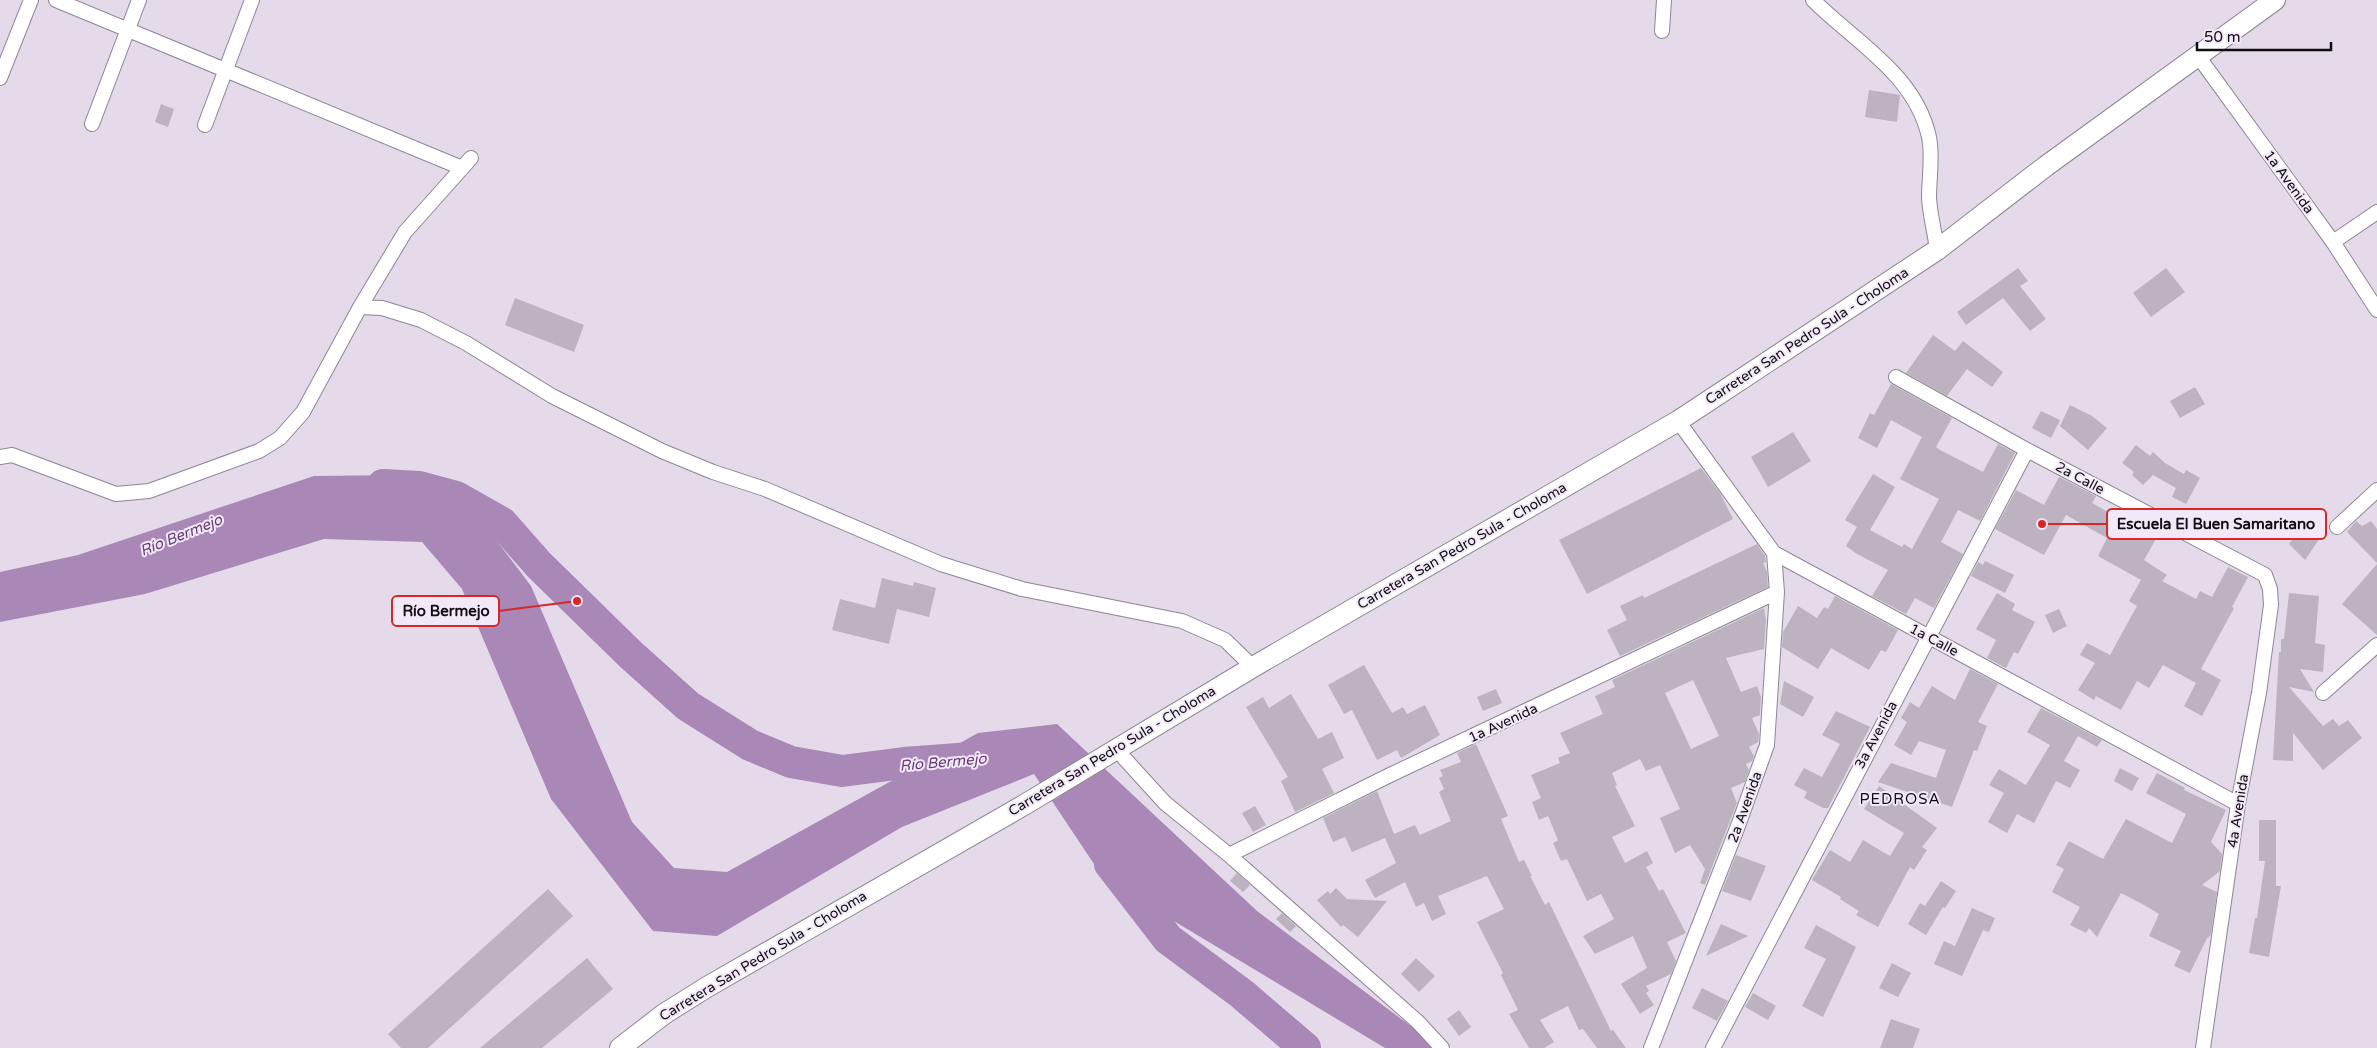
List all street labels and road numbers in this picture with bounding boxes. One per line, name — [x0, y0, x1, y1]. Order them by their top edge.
street label: 1a Avenida — [2260, 147, 2318, 217]
street label: Carretera San Pedro Sula - Choloma — [1702, 264, 1912, 408]
street label: 2a Calle — [2053, 458, 2107, 498]
street label: Carretera San Pedro Sula - Choloma — [1354, 479, 1570, 613]
street label: 1a Calle — [1907, 620, 1961, 660]
street label: Carretera San Pedro Sula - Choloma — [1005, 682, 1219, 820]
street label: 3a Avenida — [1851, 698, 1901, 772]
street label: 1a Avenida — [1466, 700, 1540, 746]
street label: 2a Avenida — [1724, 769, 1766, 845]
street label: 4a Avenida — [2224, 773, 2252, 849]
street label: Carretera San Pedro Sula - Choloma — [656, 887, 870, 1025]

